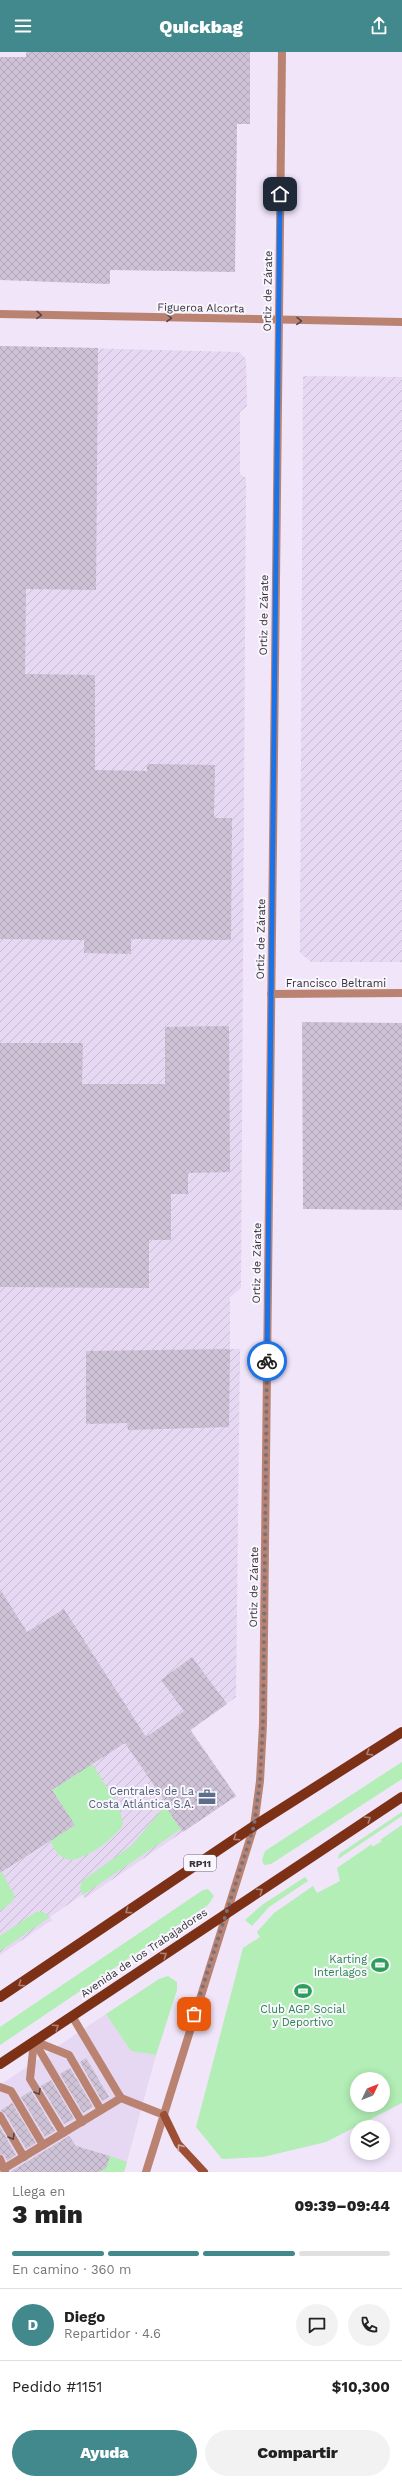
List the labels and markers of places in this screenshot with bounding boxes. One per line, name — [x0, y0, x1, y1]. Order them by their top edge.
pin — [263, 177, 297, 211]
place label: Centrales de La Costa Atlántica S.A. — [89, 1785, 194, 1811]
office icon: Centrales de La Costa Atlántica S.A. — [197, 1787, 217, 1807]
place label: Karting Interlagos — [314, 1953, 367, 1979]
sports icon: Karting Interlagos — [370, 1955, 390, 1975]
sports icon: Club AGP Social y Deportivo — [293, 1981, 313, 2001]
pin — [177, 1997, 211, 2031]
place label: Club AGP Social y Deportivo — [260, 2003, 346, 2029]

